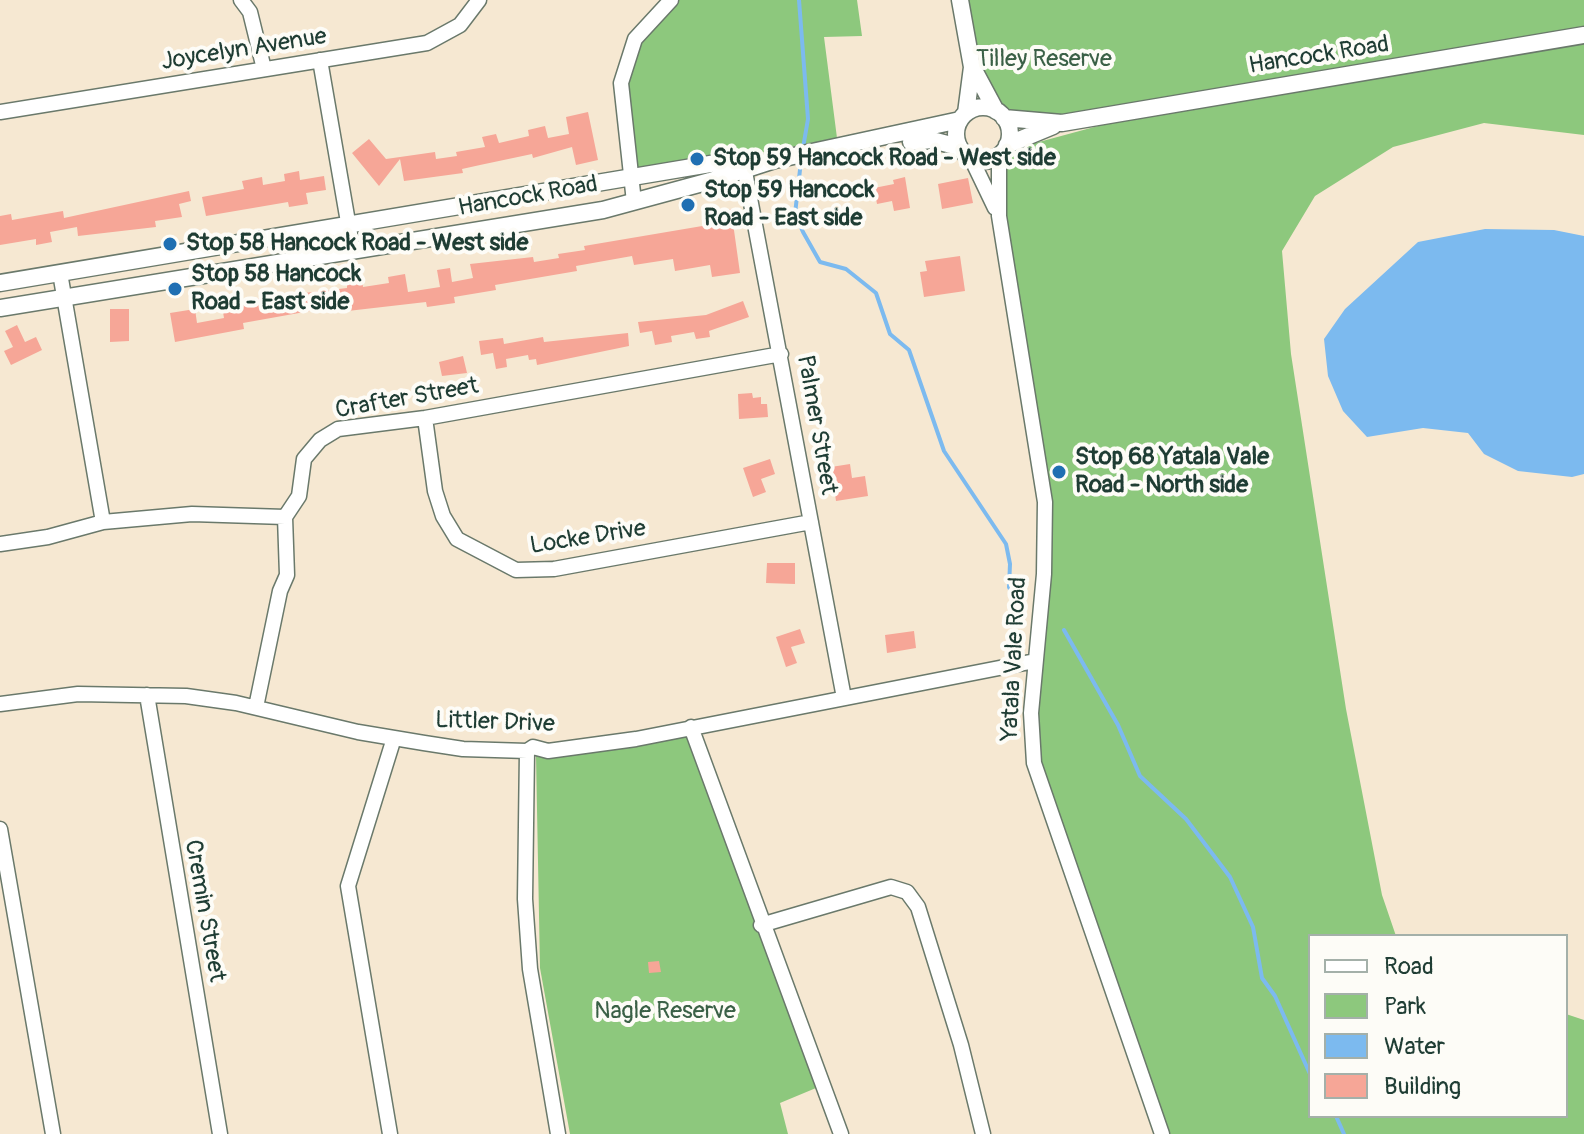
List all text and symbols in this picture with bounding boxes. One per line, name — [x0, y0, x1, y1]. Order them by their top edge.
street label: Joycelyn Avenue — [159, 23, 329, 77]
street label: Hancock Road — [1247, 31, 1391, 81]
park label: Tilley Reserve — [976, 46, 1112, 74]
place label: Stop 59 Hancock Road - West side — [713, 145, 1056, 173]
marker: Stop 59 Hancock Road - West side — [688, 150, 706, 168]
street label: Hancock Road — [456, 171, 600, 223]
place label: Stop 59 Hancock Road - East side — [704, 177, 874, 233]
marker: Stop 59 Hancock Road - East side — [679, 196, 697, 214]
place label: Stop 58 Hancock Road - West side — [186, 230, 528, 258]
marker: Stop 58 Hancock Road - West side — [161, 235, 179, 253]
place label: Stop 58 Hancock Road - East side — [191, 261, 361, 317]
marker: Stop 58 Hancock Road - East side — [166, 280, 184, 298]
street label: Palmer Street — [790, 353, 842, 497]
street label: Crafter Street — [333, 372, 481, 426]
place label: Stop 68 Yatala Vale Road - North side — [1075, 444, 1269, 500]
marker: Stop 68 Yatala Vale Road - North side — [1050, 463, 1068, 481]
street label: Locke Drive — [528, 515, 648, 561]
street label: Yatala Vale Road — [996, 576, 1034, 742]
street label: Littler Drive — [435, 707, 555, 739]
street label: Cremin Street — [177, 838, 231, 984]
legend — [1308, 934, 1568, 1118]
text: Road — [1384, 952, 1434, 981]
text: Park — [1384, 992, 1426, 1021]
park label: Nagle Reserve — [594, 998, 736, 1026]
text: Water — [1384, 1032, 1445, 1061]
text: Building — [1384, 1072, 1461, 1101]

